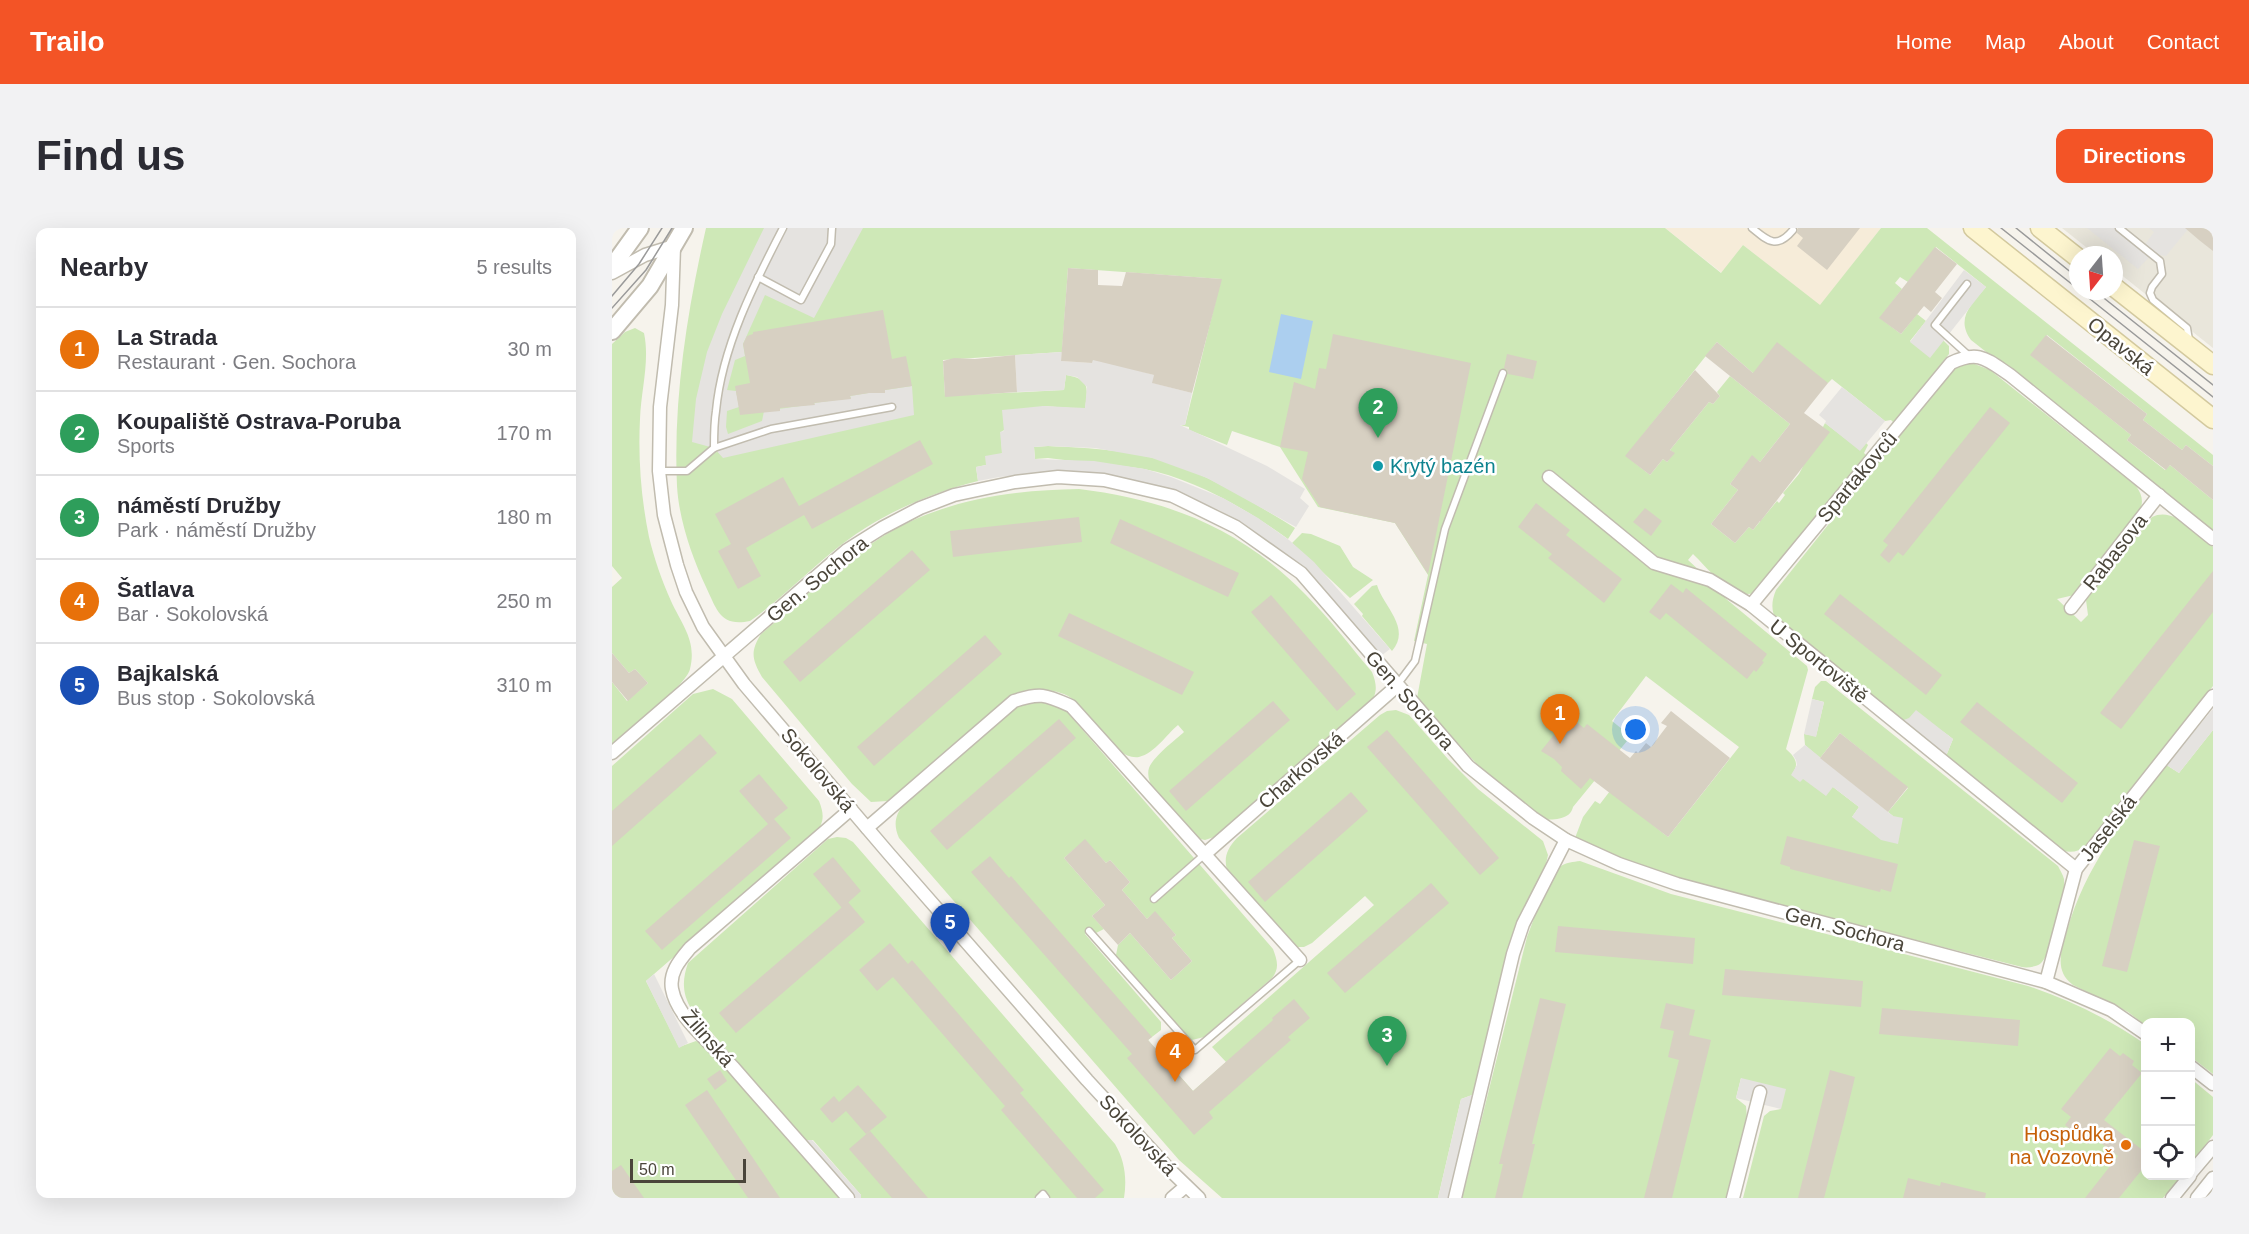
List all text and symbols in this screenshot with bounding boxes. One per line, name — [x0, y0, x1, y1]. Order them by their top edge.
text: Trailo — [30, 26, 105, 57]
text: Home — [1896, 30, 1952, 53]
text: Map — [1985, 30, 2026, 53]
text: About — [2059, 30, 2114, 53]
text: Contact — [2147, 30, 2219, 53]
button: Directions — [2056, 129, 2213, 183]
text: Find us — [36, 132, 185, 179]
north arrow — [2069, 246, 2123, 300]
text: Nearby — [60, 252, 148, 282]
text: 5 results — [476, 256, 552, 278]
street label: Opavská — [2083, 313, 2159, 380]
text: La Strada — [117, 325, 217, 350]
text: 1 — [74, 338, 85, 360]
text: 30 m — [508, 338, 552, 360]
text: Restaurant · Gen. Sochora — [117, 351, 356, 373]
pin: 2 — [1358, 388, 1398, 438]
text: Koupaliště Ostrava-Poruba — [117, 409, 401, 434]
text: 2 — [74, 422, 85, 444]
text: 170 m — [496, 422, 552, 444]
street label: Spartakovců — [1813, 427, 1901, 527]
text: Sports — [117, 435, 175, 457]
place label: Krytý bazén — [1390, 455, 1496, 477]
marker: Krytý bazén — [1371, 459, 1385, 473]
text: náměstí Družby — [117, 493, 281, 518]
text: 3 — [74, 506, 85, 528]
text: 180 m — [496, 506, 552, 528]
street label: Rabasova — [2079, 509, 2152, 594]
text: Park · náměstí Družby — [117, 519, 316, 541]
street label: Gen. Sochora — [762, 531, 873, 626]
text: Šatlava — [117, 577, 194, 602]
text: 4 — [74, 590, 85, 612]
text: 250 m — [496, 590, 552, 612]
text: Bar · Sokolovská — [117, 603, 268, 625]
street label: U Sportoviště — [1765, 615, 1873, 707]
street label: Gen. Sochora — [1361, 646, 1459, 754]
text: Bajkalská — [117, 661, 219, 686]
text: 5 — [74, 674, 85, 696]
text: 310 m — [496, 674, 552, 696]
text: Bus stop · Sokolovská — [117, 687, 315, 709]
pin: 1 — [1540, 694, 1580, 744]
your location — [1621, 715, 1650, 744]
street label: Sokolovská — [777, 724, 860, 817]
street label: Charkovská — [1254, 726, 1349, 813]
street label: Jaselská — [2075, 790, 2141, 865]
street label: Gen. Sochora — [1783, 902, 1908, 956]
pin: 5 — [930, 904, 970, 953]
street label: Žilinská — [677, 1005, 739, 1071]
pin: 3 — [1368, 1016, 1406, 1066]
map controls — [2141, 1018, 2195, 1180]
button: + — [2141, 1018, 2195, 1072]
pin: 4 — [1156, 1032, 1194, 1082]
button: − — [2141, 1072, 2195, 1126]
street label: Sokolovská — [1095, 1090, 1182, 1181]
place label: Hospůdka na Vozovně — [2009, 1123, 2115, 1168]
button: locate — [2141, 1126, 2195, 1180]
marker: Hospůdka na Vozovně — [2119, 1138, 2133, 1152]
scale bar — [630, 1156, 746, 1184]
text: 50 m — [639, 1161, 675, 1178]

